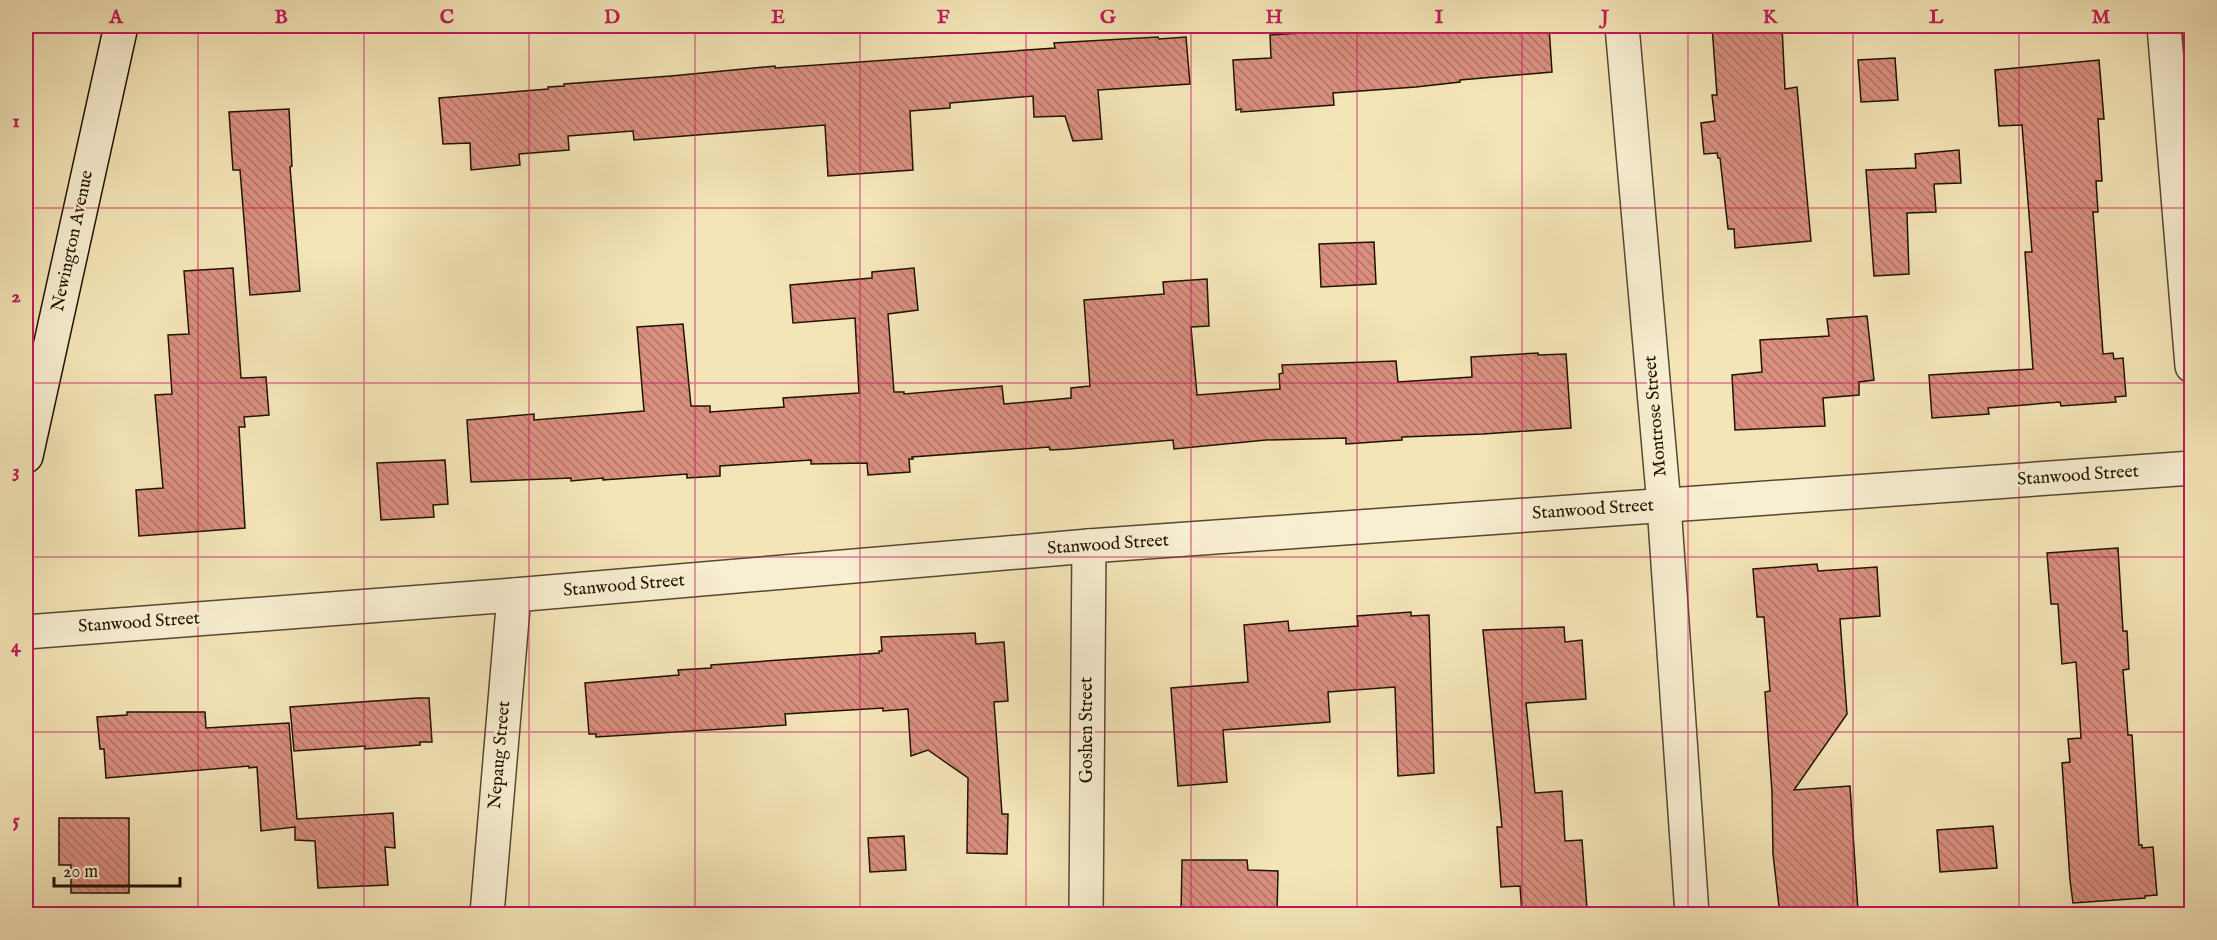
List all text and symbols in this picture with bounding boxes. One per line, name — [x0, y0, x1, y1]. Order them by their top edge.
text: A — [108, 5, 124, 30]
text: B — [274, 5, 288, 30]
text: C — [440, 5, 454, 30]
text: D — [604, 5, 620, 30]
text: E — [771, 5, 785, 30]
text: F — [937, 5, 950, 30]
text: G — [1100, 5, 1117, 30]
text: H — [1265, 5, 1283, 30]
text: I — [1435, 5, 1444, 30]
text: J — [1598, 5, 1610, 30]
text: K — [1763, 5, 1779, 30]
text: L — [1929, 5, 1944, 30]
text: M — [2092, 5, 2111, 30]
text: 1 — [12, 109, 20, 134]
street label: Newington Avenue — [47, 168, 99, 314]
text: 2 — [11, 284, 21, 309]
street label: Montrose Street — [1639, 354, 1673, 478]
text: 3 — [12, 459, 20, 484]
street label: Stanwood Street — [2016, 460, 2140, 492]
street label: Stanwood Street — [1531, 494, 1655, 526]
street label: Stanwood Street — [1046, 529, 1170, 561]
street label: Stanwood Street — [562, 569, 686, 603]
street label: Stanwood Street — [77, 607, 201, 639]
text: 4 — [11, 634, 22, 659]
street label: Goshen Street — [1076, 677, 1099, 783]
street label: Nepaug Street — [484, 700, 516, 810]
text: 5 — [12, 808, 20, 833]
scale bar — [54, 850, 180, 888]
text: 20 m — [63, 861, 98, 884]

